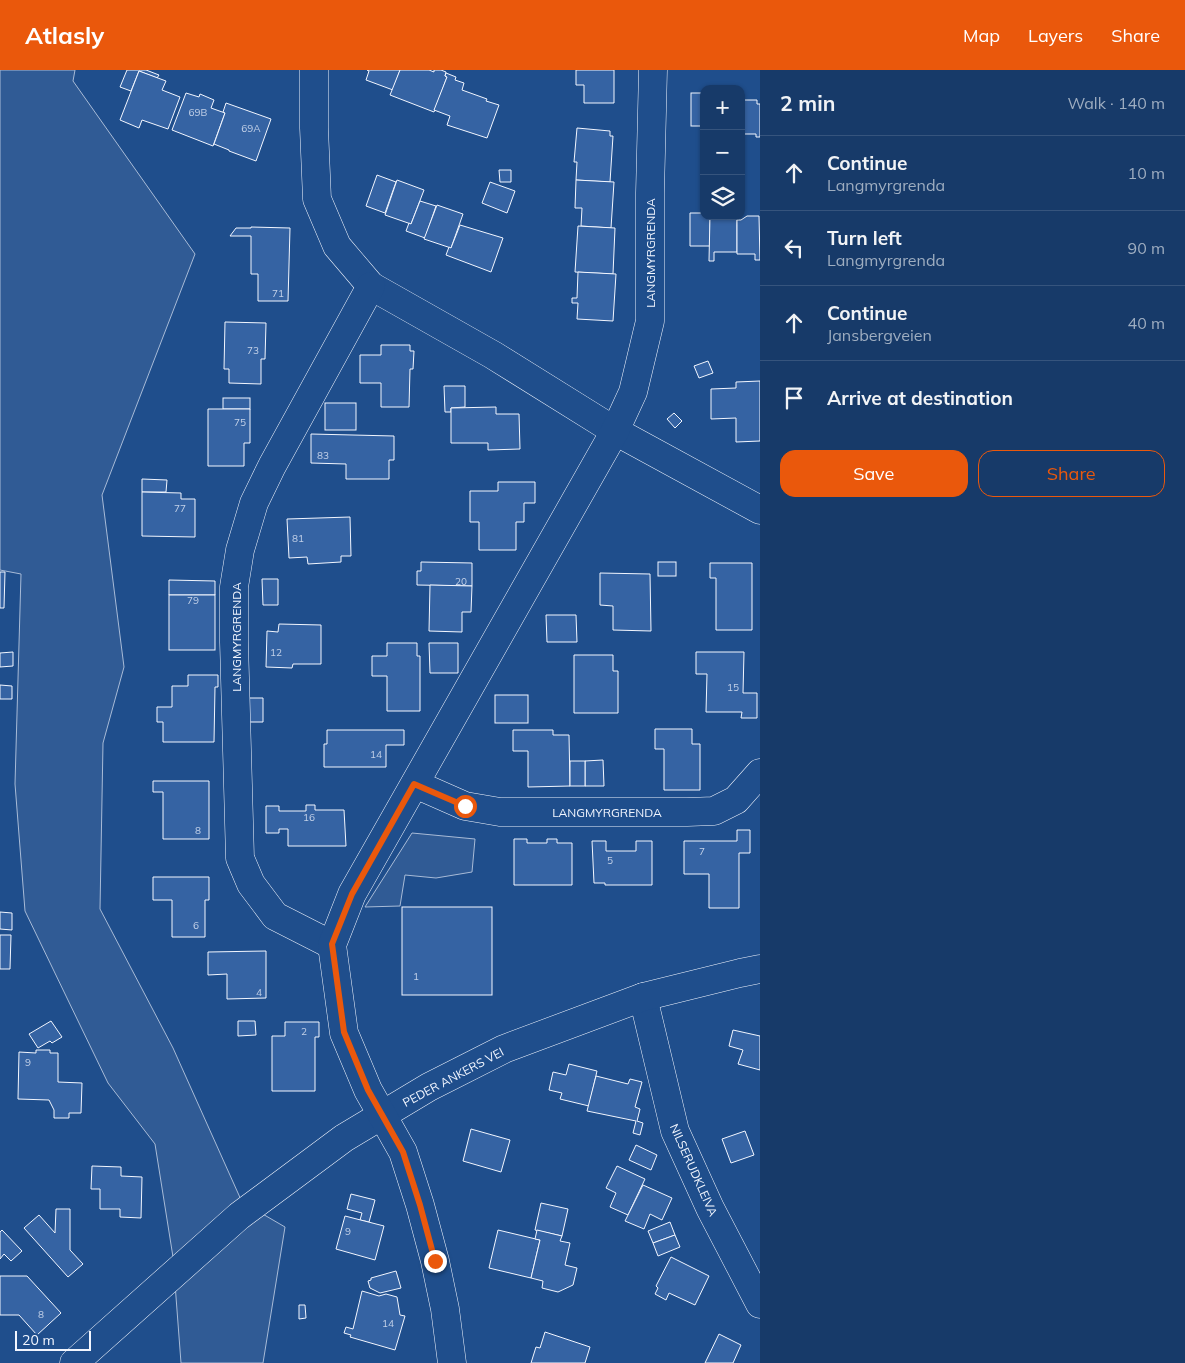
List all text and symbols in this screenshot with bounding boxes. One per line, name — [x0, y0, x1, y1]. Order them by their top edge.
text: Atlasly — [25, 20, 104, 50]
text: Map — [963, 24, 1000, 47]
text: Layers — [1028, 24, 1083, 47]
text: Share — [1111, 24, 1160, 47]
map controls — [700, 85, 745, 220]
button: + — [700, 85, 745, 130]
text: 2 min — [780, 90, 835, 116]
text: Walk · 140 m — [1067, 93, 1165, 113]
house number: 69B — [189, 106, 208, 119]
house number: 69A — [241, 122, 261, 135]
button: − — [700, 130, 745, 175]
text: Continue — [827, 151, 907, 175]
icon: ahead — [780, 159, 808, 187]
text: 10 m — [1128, 163, 1165, 183]
button: layers — [700, 175, 745, 220]
text: Langmyrgrenda — [827, 175, 945, 195]
street label: LANGMYRGRENDA — [643, 198, 658, 308]
text: Turn left — [827, 226, 902, 250]
icon: left — [780, 234, 808, 262]
text: 90 m — [1128, 238, 1165, 258]
text: Langmyrgrenda — [827, 250, 945, 270]
house number: 71 — [272, 287, 284, 300]
text: Continue — [827, 301, 907, 325]
icon: ahead — [780, 309, 808, 337]
text: 40 m — [1128, 313, 1165, 333]
text: Jansbergveien — [827, 325, 932, 345]
house number: 73 — [247, 344, 259, 357]
icon: arrive — [780, 384, 808, 412]
text: Arrive at destination — [827, 386, 1013, 410]
house number: 75 — [234, 416, 246, 429]
house number: 83 — [317, 449, 329, 462]
button: Save — [780, 450, 968, 497]
button: Share — [978, 450, 1165, 497]
house number: 77 — [174, 502, 186, 515]
house number: 81 — [292, 532, 304, 545]
house number: 20 — [455, 575, 467, 588]
street label: LANGMYRGRENDA — [229, 582, 244, 692]
house number: 79 — [187, 594, 199, 607]
house number: 12 — [270, 646, 282, 659]
house number: 15 — [727, 681, 739, 694]
house number: 14 — [370, 748, 382, 761]
route start — [454, 795, 477, 818]
street label: LANGMYRGRENDA — [552, 805, 662, 820]
house number: 16 — [303, 811, 315, 824]
house number: 8 — [195, 824, 201, 837]
house number: 7 — [699, 845, 705, 858]
house number: 5 — [607, 854, 613, 867]
house number: 6 — [193, 919, 199, 932]
house number: 1 — [413, 970, 419, 983]
house number: 4 — [256, 986, 262, 999]
house number: 2 — [301, 1025, 307, 1038]
street label: PEDER ANKERS VEI — [400, 1044, 506, 1110]
house number: 9 — [25, 1056, 31, 1069]
street label: NILSERUDKLEIVA — [667, 1121, 721, 1219]
house number: 9 — [345, 1225, 351, 1238]
route end — [424, 1250, 447, 1273]
house number: 8 — [38, 1308, 44, 1321]
house number: 14 — [382, 1317, 394, 1330]
scale bar — [15, 1328, 91, 1351]
text: 20 m — [22, 1331, 55, 1349]

